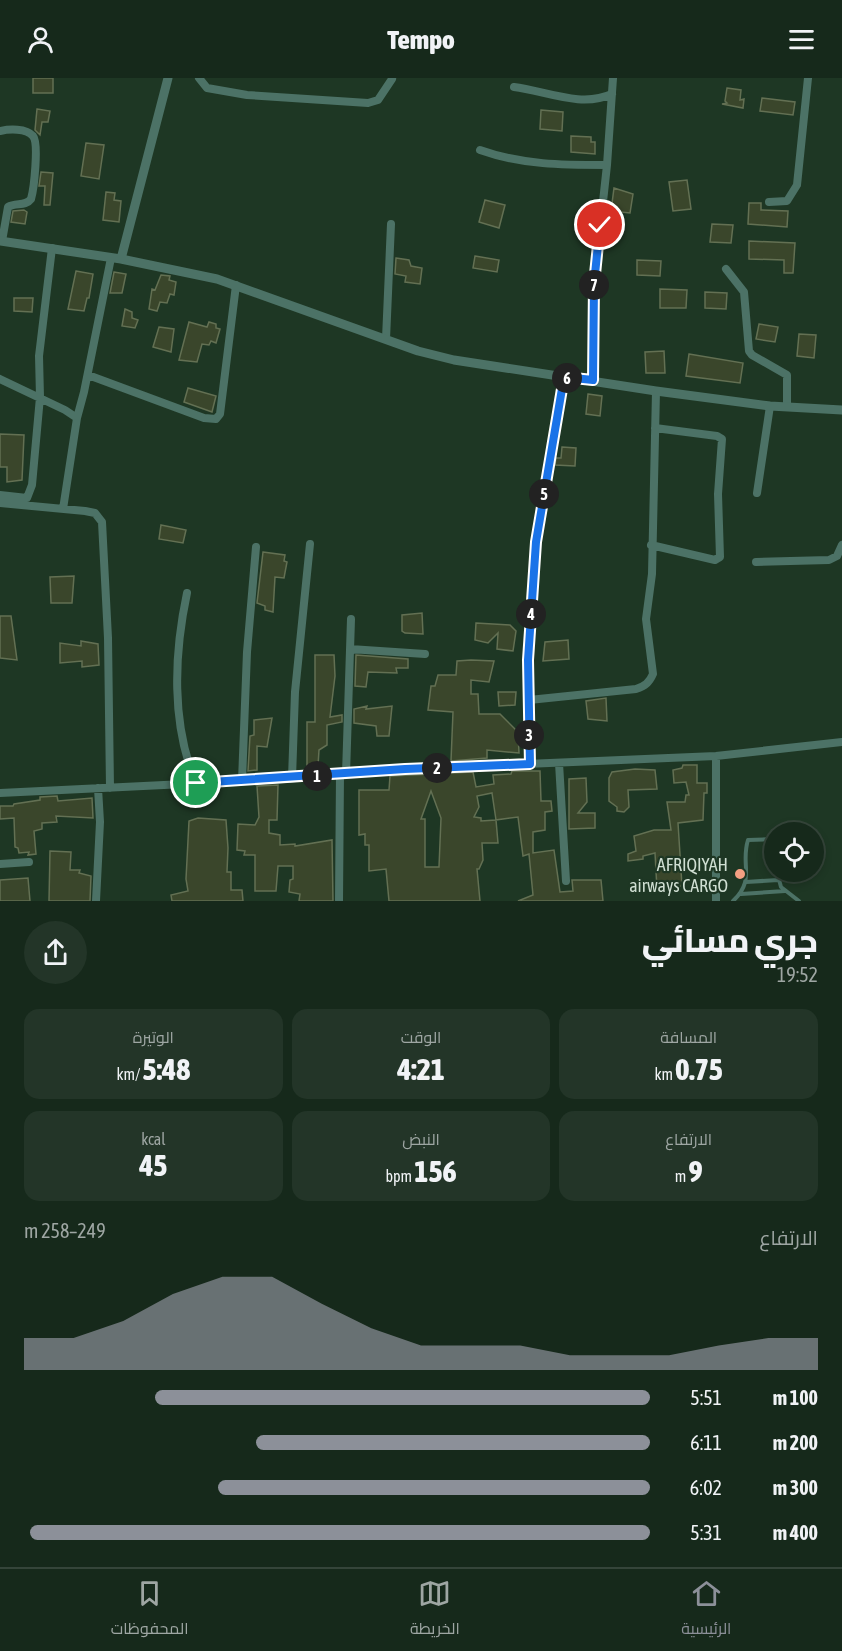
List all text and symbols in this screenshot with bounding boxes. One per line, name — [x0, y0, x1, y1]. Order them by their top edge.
icon: person — [24, 23, 57, 56]
icon: menu — [785, 23, 818, 56]
text: Tempo — [387, 24, 455, 55]
pin — [574, 199, 625, 250]
icon: check — [583, 208, 616, 241]
pin: 7 — [579, 270, 609, 300]
text: 7 — [590, 276, 598, 294]
pin: 6 — [552, 363, 582, 393]
text: 6 — [563, 369, 571, 387]
pin: 5 — [529, 479, 559, 509]
text: 5 — [540, 485, 548, 503]
pin: 4 — [516, 599, 546, 629]
text: 4 — [527, 605, 535, 623]
pin: 3 — [514, 720, 544, 750]
text: 3 — [525, 726, 533, 744]
pin: 2 — [422, 753, 452, 783]
pin — [170, 757, 221, 808]
text: 2 — [433, 759, 441, 777]
pin: 1 — [302, 761, 332, 791]
icon: arrive — [179, 766, 212, 799]
text: 1 — [313, 767, 321, 785]
map controls — [764, 822, 824, 882]
button: locate — [764, 822, 824, 882]
place label: AFRIQIYAH airways CARGO — [629, 854, 728, 896]
marker: AFRIQIYAH airways CARGO — [733, 867, 747, 881]
button: share — [24, 921, 87, 984]
text: جري مسائي — [642, 921, 818, 959]
text: 19:52 — [777, 963, 818, 986]
text: الوتيرة — [133, 1028, 174, 1046]
text: الوقت — [401, 1028, 441, 1046]
text: المسافة — [660, 1028, 717, 1046]
text: 5:48 — [143, 1052, 190, 1086]
text: 4:21 — [397, 1052, 445, 1086]
text: 0.75 — [675, 1052, 723, 1086]
text: /km — [116, 1065, 143, 1083]
text: km — [654, 1065, 675, 1083]
text: kcal — [141, 1130, 166, 1148]
text: النبض — [402, 1130, 440, 1148]
text: الارتفاع — [665, 1130, 712, 1148]
text: 45 — [139, 1148, 167, 1182]
text: 156 — [414, 1154, 457, 1188]
text: 9 — [688, 1154, 703, 1188]
text: bpm — [385, 1167, 414, 1185]
text: m — [675, 1167, 688, 1185]
text: 249–258 m — [24, 1219, 106, 1242]
text: الارتفاع — [759, 1226, 818, 1249]
text: 5:51 — [690, 1386, 722, 1409]
text: 100 m — [773, 1386, 818, 1409]
text: 6:11 — [690, 1431, 722, 1454]
text: 200 m — [773, 1431, 818, 1454]
text: 6:02 — [690, 1476, 722, 1499]
text: 300 m — [773, 1476, 818, 1499]
text: 5:31 — [690, 1521, 722, 1544]
text: 400 m — [773, 1521, 818, 1544]
tab: المحفوظات — [111, 1577, 189, 1643]
tab: الخريطة — [410, 1577, 460, 1643]
tab: الرئيسية — [681, 1577, 731, 1643]

